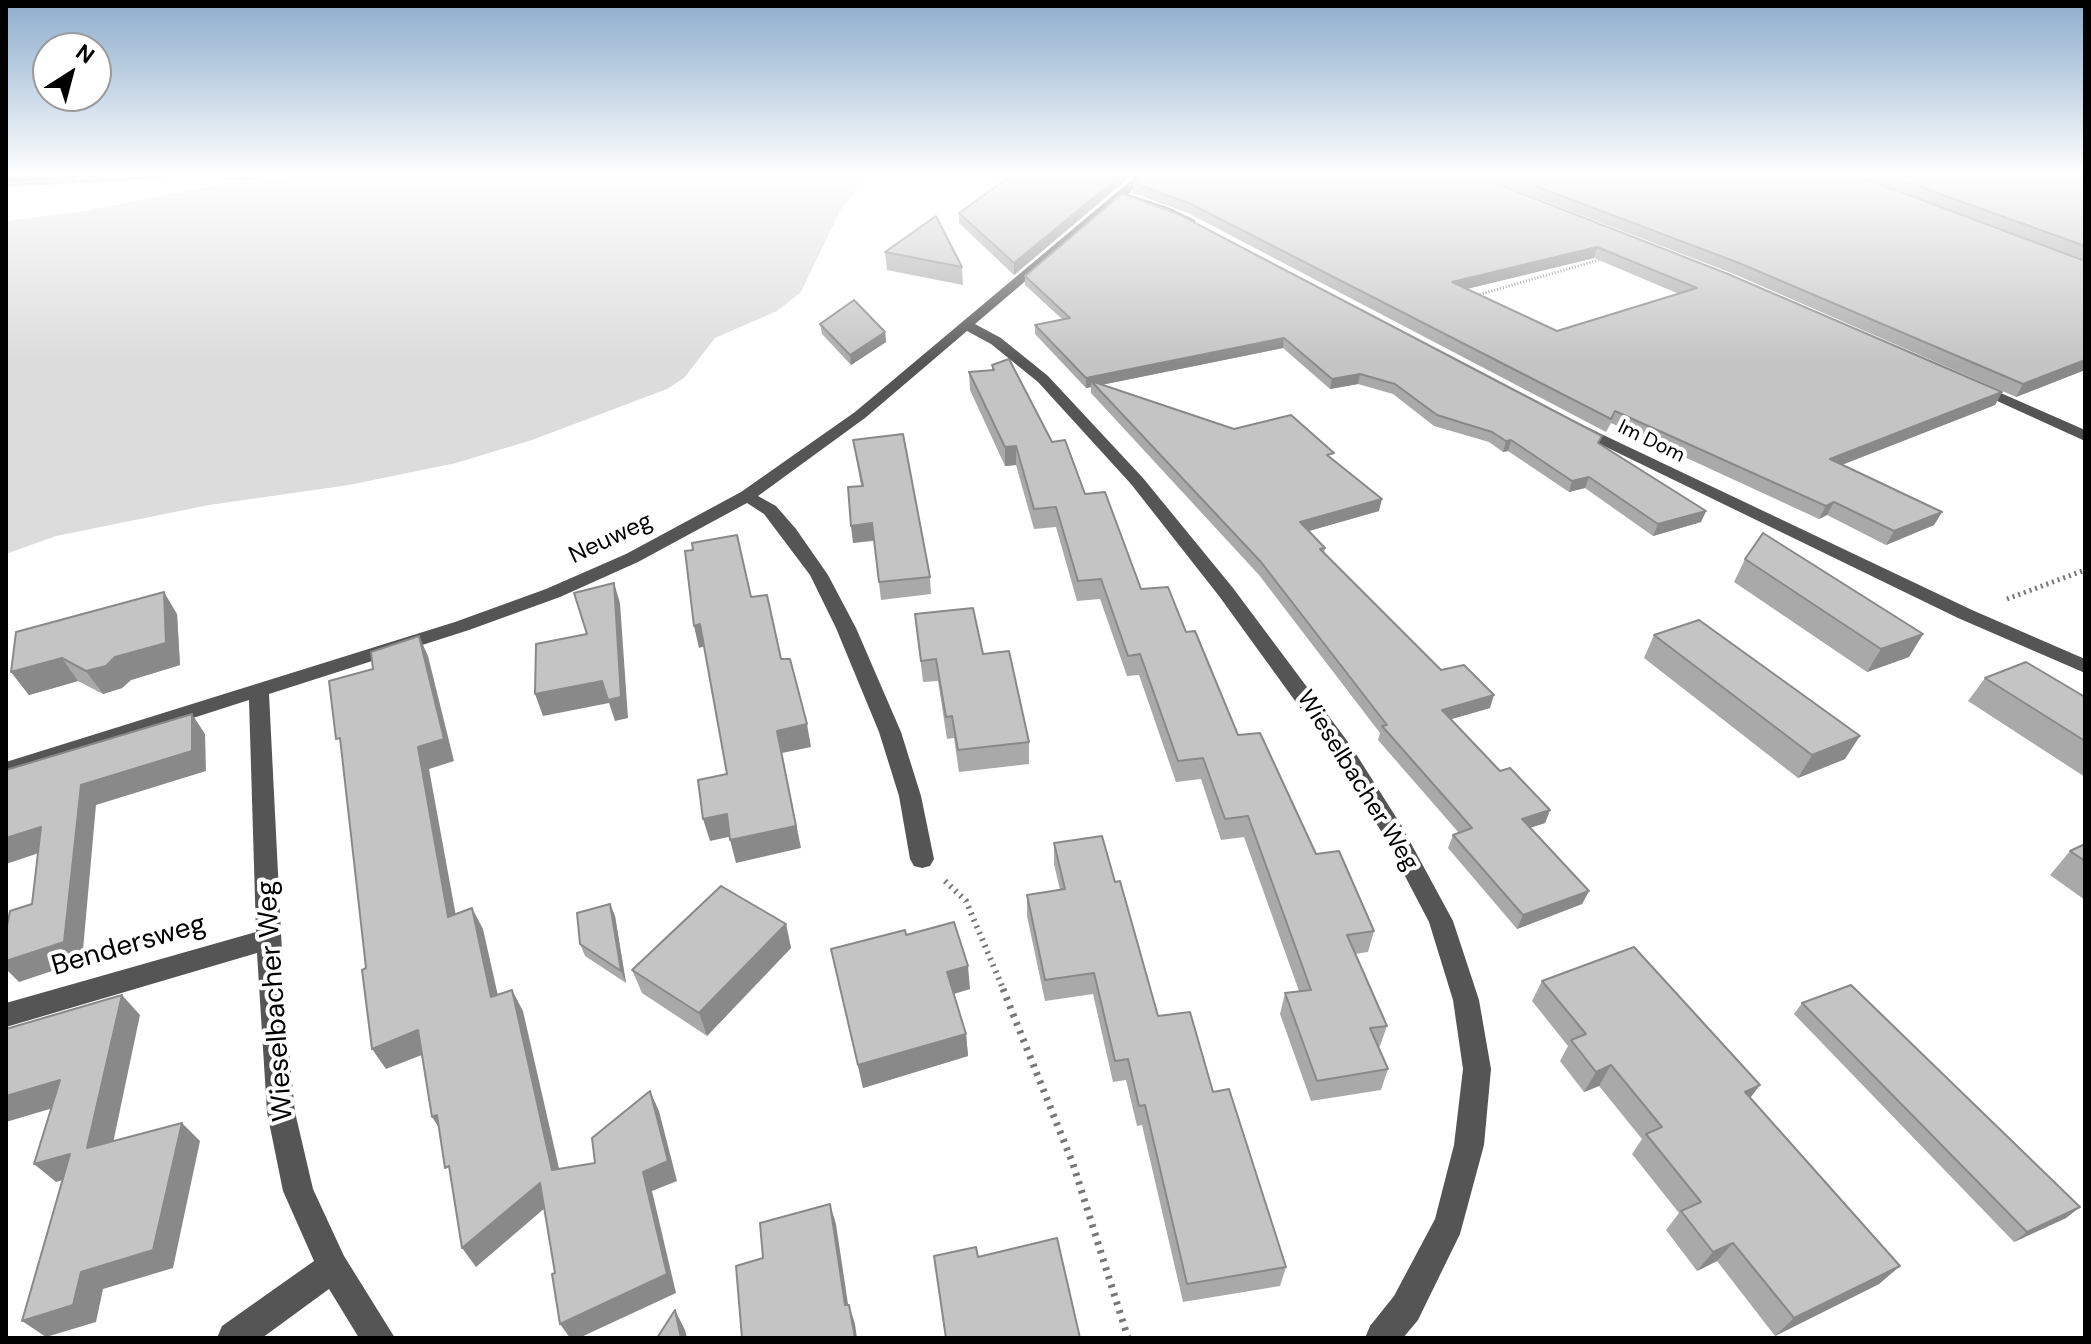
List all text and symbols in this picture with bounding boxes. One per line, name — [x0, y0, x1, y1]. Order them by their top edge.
north arrow — [32, 32, 112, 112]
text: N — [70, 37, 100, 70]
street label: Im Dom — [1614, 416, 1688, 468]
street label: Neuweg — [565, 507, 657, 571]
street label: Wieselbacher Weg — [1290, 686, 1424, 876]
street label: Wieselbacher Weg — [251, 879, 301, 1123]
street label: Bendersweg — [48, 908, 210, 984]

